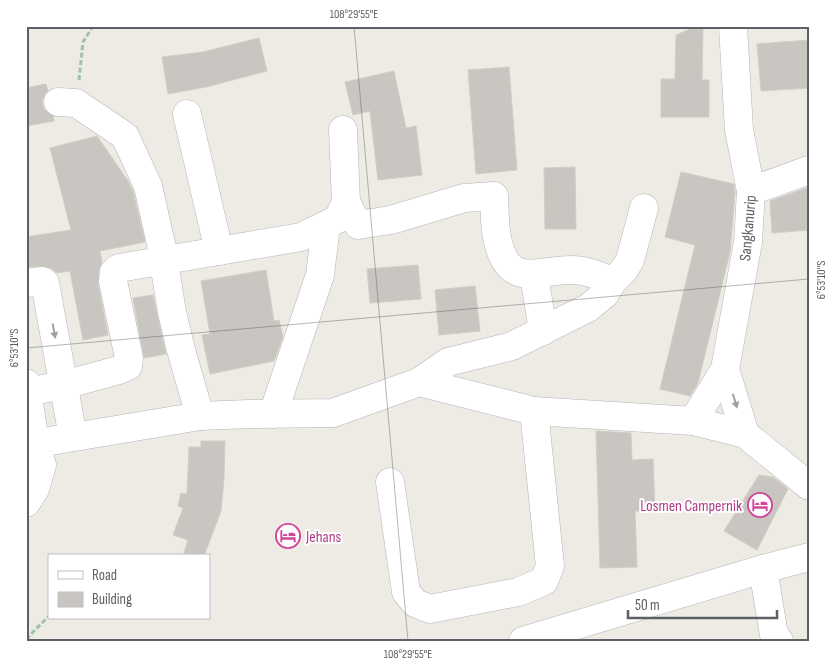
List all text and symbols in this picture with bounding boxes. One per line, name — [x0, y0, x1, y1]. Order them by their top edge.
text: 108°29'55"E — [330, 7, 378, 22]
street label: Sangkanurip — [736, 194, 761, 262]
text: 6°53'10"S — [814, 261, 829, 299]
one-way arrow — [51, 323, 59, 339]
text: 6°53'10"S — [7, 329, 22, 367]
one-way arrow — [732, 394, 740, 409]
hotel icon: Losmen Campernik — [747, 492, 773, 518]
place label: Losmen Campernik — [640, 497, 742, 516]
hotel icon: Jehans — [275, 523, 301, 549]
place label: Jehans — [305, 528, 342, 547]
legend — [48, 554, 210, 620]
text: Road — [92, 566, 117, 585]
scale bar — [628, 587, 776, 619]
text: Building — [92, 590, 132, 609]
text: 50 m — [635, 596, 660, 615]
text: 108°29'55"E — [384, 647, 432, 662]

